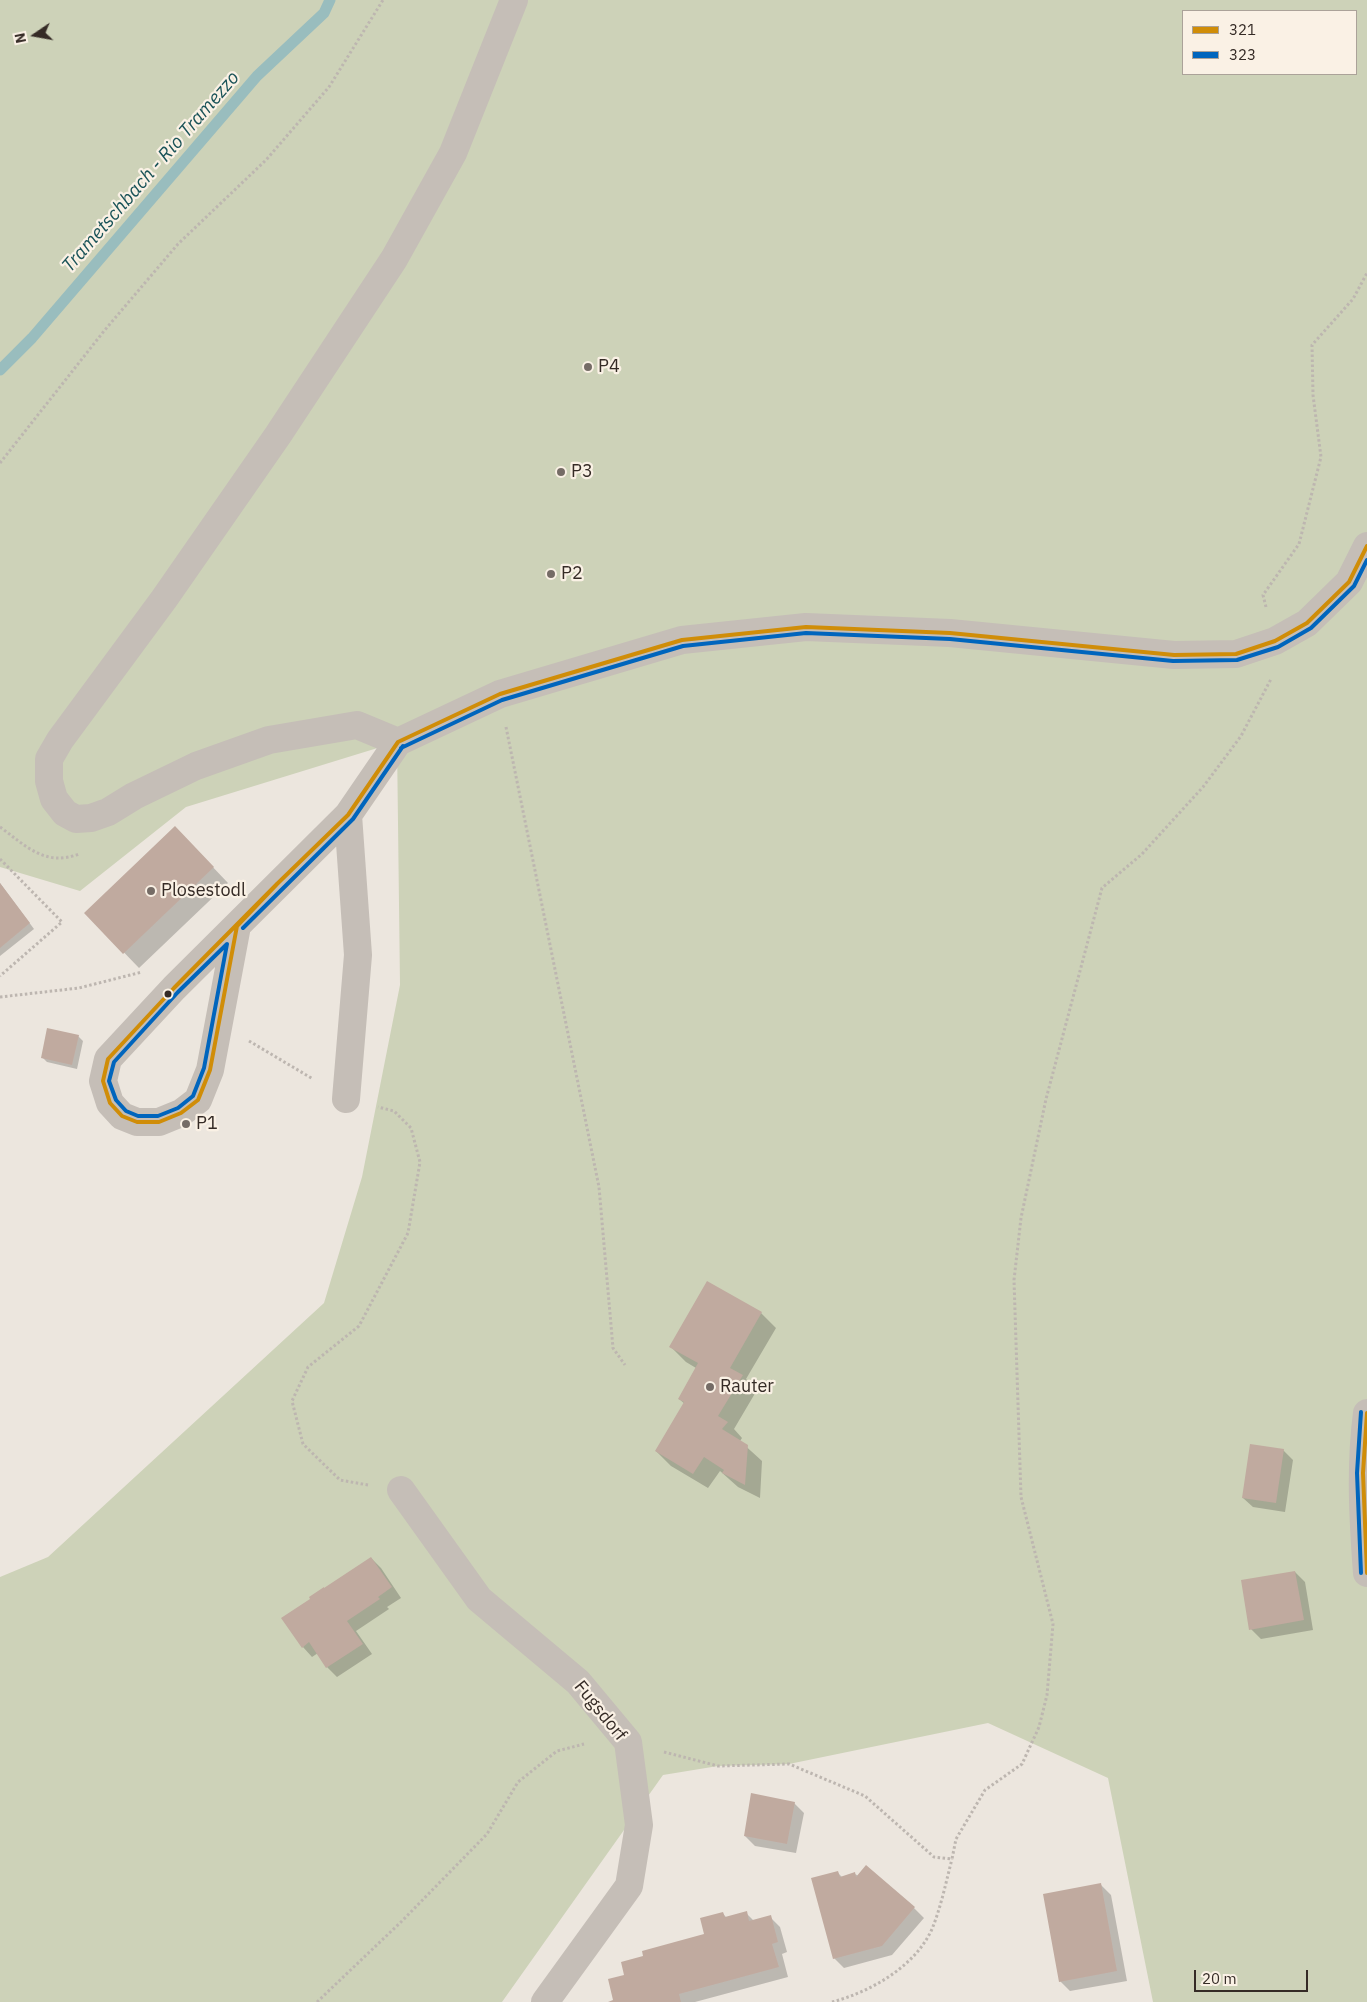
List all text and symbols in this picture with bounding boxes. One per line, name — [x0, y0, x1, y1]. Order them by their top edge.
north arrow — [10, 10, 60, 60]
legend — [1182, 10, 1357, 75]
text: 321 — [1229, 20, 1256, 39]
text: N — [10, 31, 30, 45]
text: 323 — [1229, 45, 1256, 64]
water label: Trametschbach - Rio Tramezzo — [57, 67, 245, 277]
place label: P4 — [598, 356, 620, 378]
marker: P4 — [582, 361, 594, 373]
place label: P3 — [571, 461, 593, 483]
marker: P3 — [555, 466, 567, 478]
place label: P2 — [561, 563, 583, 585]
marker: P2 — [545, 568, 557, 580]
place label: Plosestodl — [161, 880, 246, 902]
marker: Plosestodl — [145, 885, 157, 897]
unlabelled marker — [163, 989, 173, 999]
place label: P1 — [196, 1113, 218, 1135]
marker: P1 — [180, 1118, 192, 1130]
place label: Rauter — [720, 1376, 774, 1398]
marker: Rauter — [704, 1381, 716, 1393]
street label: Fugsdorf — [569, 1677, 631, 1745]
scale bar — [1197, 1960, 1311, 1992]
text: 20 m — [1202, 1969, 1237, 1988]

